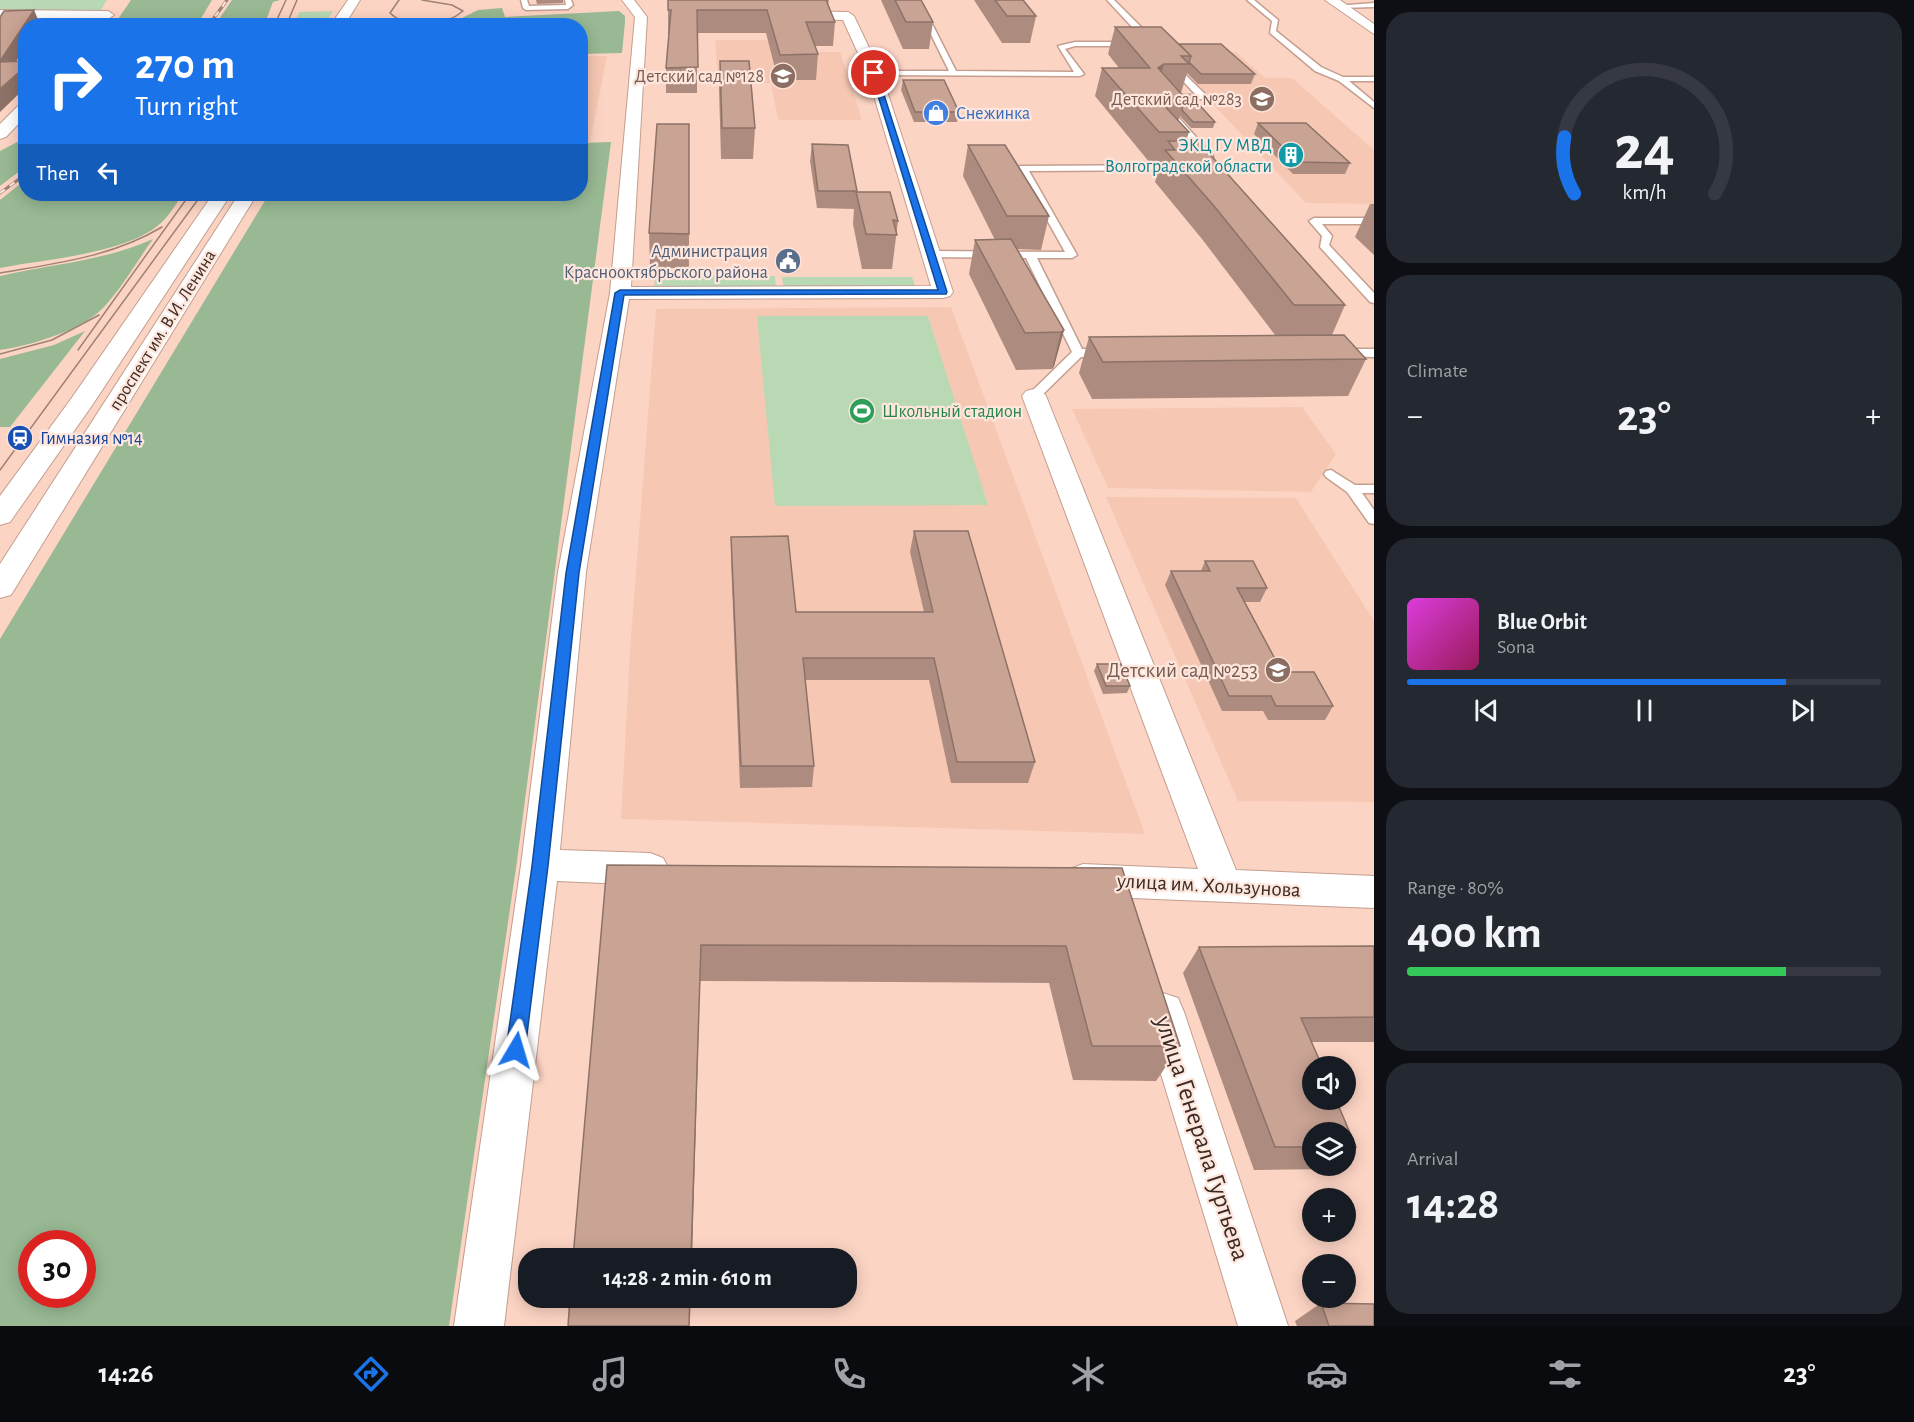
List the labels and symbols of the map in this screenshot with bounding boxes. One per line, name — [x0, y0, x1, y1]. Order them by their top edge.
pin — [848, 47, 899, 98]
school or university icon: Детский сад №128 — [768, 61, 798, 91]
place label: Детский сад №128 — [635, 68, 764, 86]
school or university icon: Детский сад №283 — [1247, 84, 1277, 114]
place label: Детский сад №283 — [1111, 91, 1242, 109]
shop icon: Снежинка — [921, 98, 951, 128]
place label: Снежинка — [956, 105, 1030, 123]
place label: ЭКЦ ГУ МВД Волгоградской области — [1105, 137, 1272, 176]
building icon: ЭКЦ ГУ МВД Волгоградской области — [1276, 140, 1306, 170]
place label: Администрация Краснооктябрьского района — [564, 243, 768, 282]
public building icon: Администрация Краснооктябрьского района — [773, 246, 803, 276]
street label: проспект им. В.И. Ленина — [106, 247, 220, 414]
sports icon: Школьный стадион — [847, 396, 877, 426]
place label: Школьный стадион — [882, 403, 1022, 421]
station icon: Гимназия №14 — [5, 423, 35, 453]
place label: Гимназия №14 — [40, 430, 143, 448]
school or university icon: Детский сад №253 — [1263, 655, 1293, 685]
place label: Детский сад №253 — [1107, 660, 1258, 681]
street label: улица им. Хользунова — [1116, 870, 1302, 901]
street label: улица Генерала Гуртьева — [1150, 1012, 1254, 1264]
position arrow — [484, 1018, 548, 1082]
speed limit sign: 30 — [18, 1230, 96, 1308]

